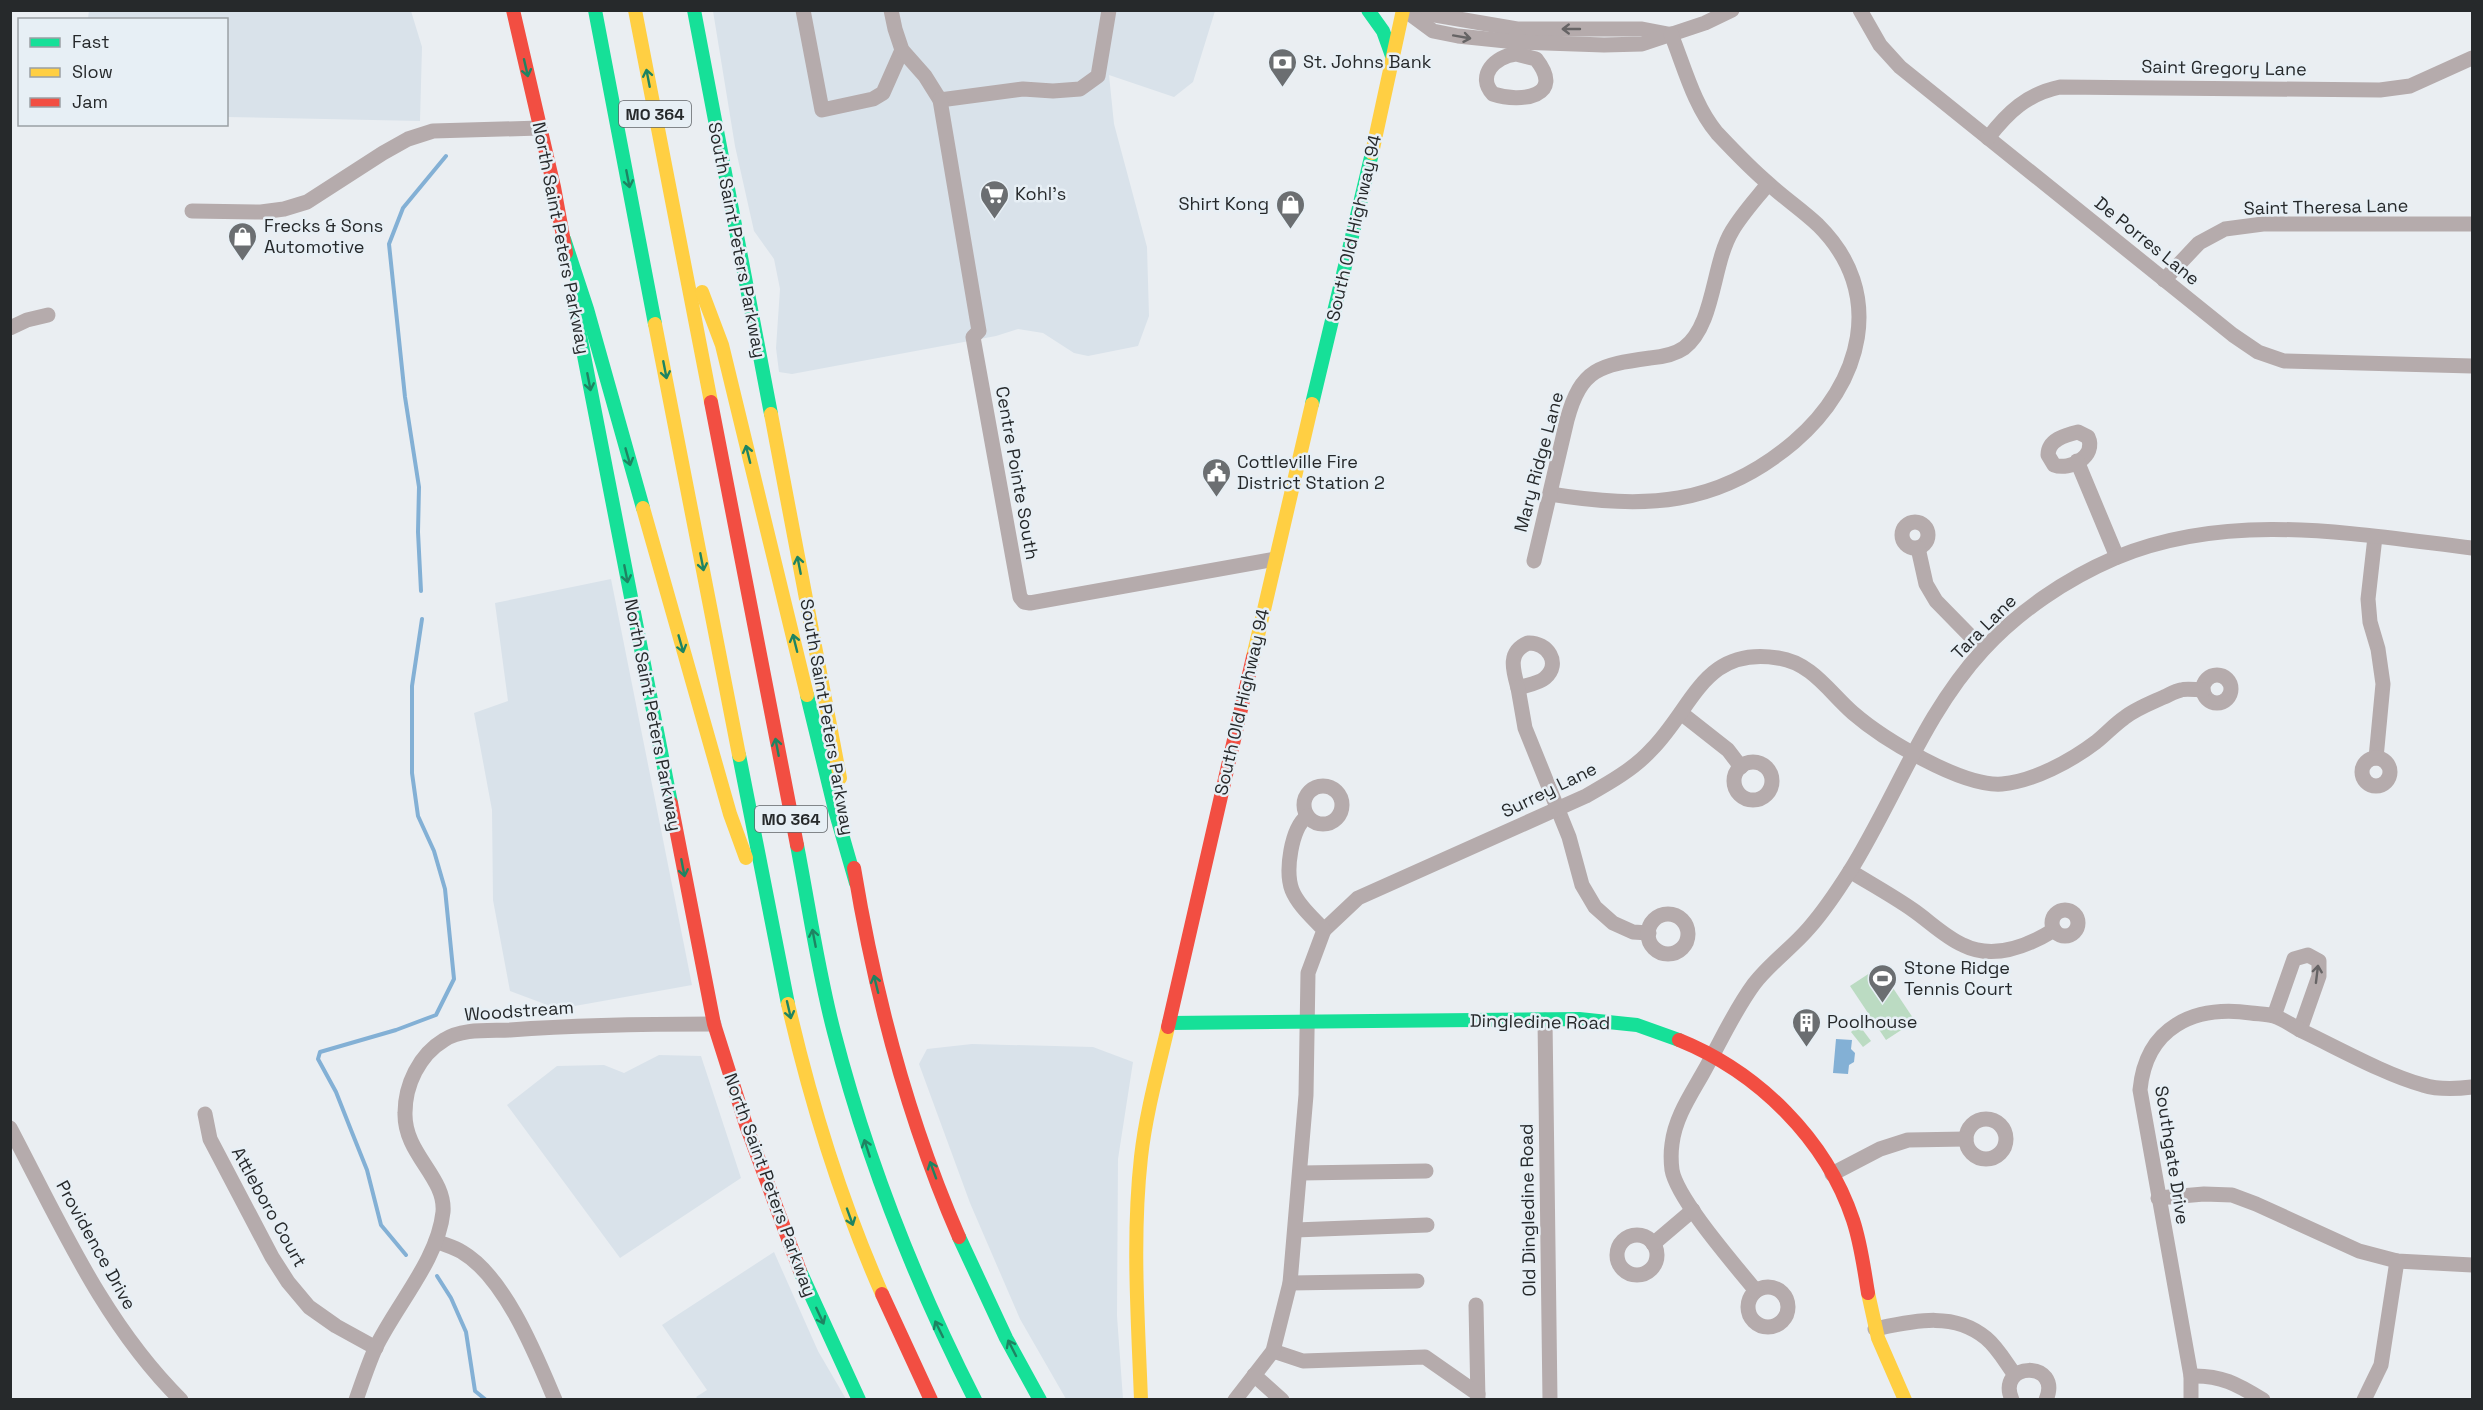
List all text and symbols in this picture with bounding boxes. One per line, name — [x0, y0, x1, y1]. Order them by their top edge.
legend — [18, 18, 228, 126]
one-way arrow — [1561, 23, 1581, 35]
text: Fast — [72, 30, 109, 53]
one-way arrow — [1452, 32, 1472, 43]
bank icon: St. Johns Bank — [1266, 46, 1298, 88]
place label: St. Johns Bank — [1303, 50, 1432, 73]
street label: Saint Gregory Lane — [2141, 55, 2307, 80]
one-way arrow — [521, 57, 532, 77]
text: Slow — [72, 60, 113, 83]
one-way arrow — [642, 69, 653, 88]
text: Jam — [72, 90, 108, 113]
road number: MO 364 — [619, 101, 691, 127]
street label: North Saint Peters Parkway — [528, 120, 595, 356]
street label: South Saint Peters Parkway — [703, 120, 772, 360]
street label: South Old Highway 94 — [1321, 132, 1386, 323]
one-way arrow — [623, 169, 634, 188]
supermarket icon: Kohl's — [978, 178, 1010, 220]
place label: Kohl's — [1015, 182, 1066, 205]
shop icon: Shirt Kong — [1274, 188, 1306, 230]
street label: De Porres Lane — [2090, 191, 2205, 290]
place label: Shirt Kong — [1179, 192, 1269, 215]
street label: Saint Theresa Lane — [2243, 194, 2409, 219]
place label: Frecks & Sons Automotive — [264, 214, 383, 258]
shop icon: Frecks & Sons Automotive — [227, 220, 259, 262]
one-way arrow — [660, 360, 671, 380]
one-way arrow — [584, 372, 595, 392]
street label: Centre Pointe South — [991, 384, 1044, 561]
street label: Mary Ridge Lane — [1509, 389, 1568, 535]
one-way arrow — [742, 444, 754, 463]
one-way arrow — [623, 447, 634, 466]
place label: Cottleville Fire District Station 2 — [1237, 450, 1385, 494]
public building icon: Cottleville Fire District Station 2 — [1200, 456, 1232, 498]
one-way arrow — [697, 552, 708, 571]
one-way arrow — [793, 555, 804, 575]
one-way arrow — [621, 563, 632, 583]
street label: Tara Lane — [1946, 589, 2021, 664]
street label: North Saint Peters Parkway — [620, 597, 687, 833]
street label: South Saint Peters Parkway — [795, 597, 860, 837]
street label: South Old Highway 94 — [1209, 606, 1274, 797]
one-way arrow — [676, 634, 687, 653]
one-way arrow — [789, 634, 800, 653]
one-way arrow — [771, 738, 782, 757]
street label: Surrey Lane — [1497, 757, 1600, 823]
road number: MO 364 — [755, 806, 827, 832]
one-way arrow — [678, 858, 689, 878]
one-way arrow — [808, 929, 819, 949]
place label: Stone Ridge Tennis Court — [1904, 956, 2013, 1000]
sports icon: Stone Ridge Tennis Court — [1867, 962, 1899, 1004]
one-way arrow — [2312, 965, 2323, 984]
one-way arrow — [870, 974, 882, 993]
street label: Woodstream — [463, 995, 575, 1026]
one-way arrow — [784, 1000, 796, 1019]
building icon: Poolhouse — [1790, 1006, 1822, 1048]
street label: Dingledine Road — [1470, 1009, 1610, 1034]
place label: Poolhouse — [1827, 1010, 1918, 1033]
street label: North Saint Peters Parkway — [719, 1070, 822, 1300]
street label: Southgate Drive — [2150, 1084, 2195, 1226]
street label: Old Dingledine Road — [1514, 1123, 1541, 1297]
one-way arrow — [861, 1139, 872, 1158]
street label: Attleboro Court — [227, 1143, 312, 1271]
one-way arrow — [926, 1161, 937, 1180]
street label: Providence Drive — [51, 1176, 142, 1314]
one-way arrow — [845, 1207, 856, 1226]
one-way arrow — [814, 1306, 826, 1324]
one-way arrow — [932, 1320, 944, 1338]
one-way arrow — [1006, 1340, 1018, 1357]

